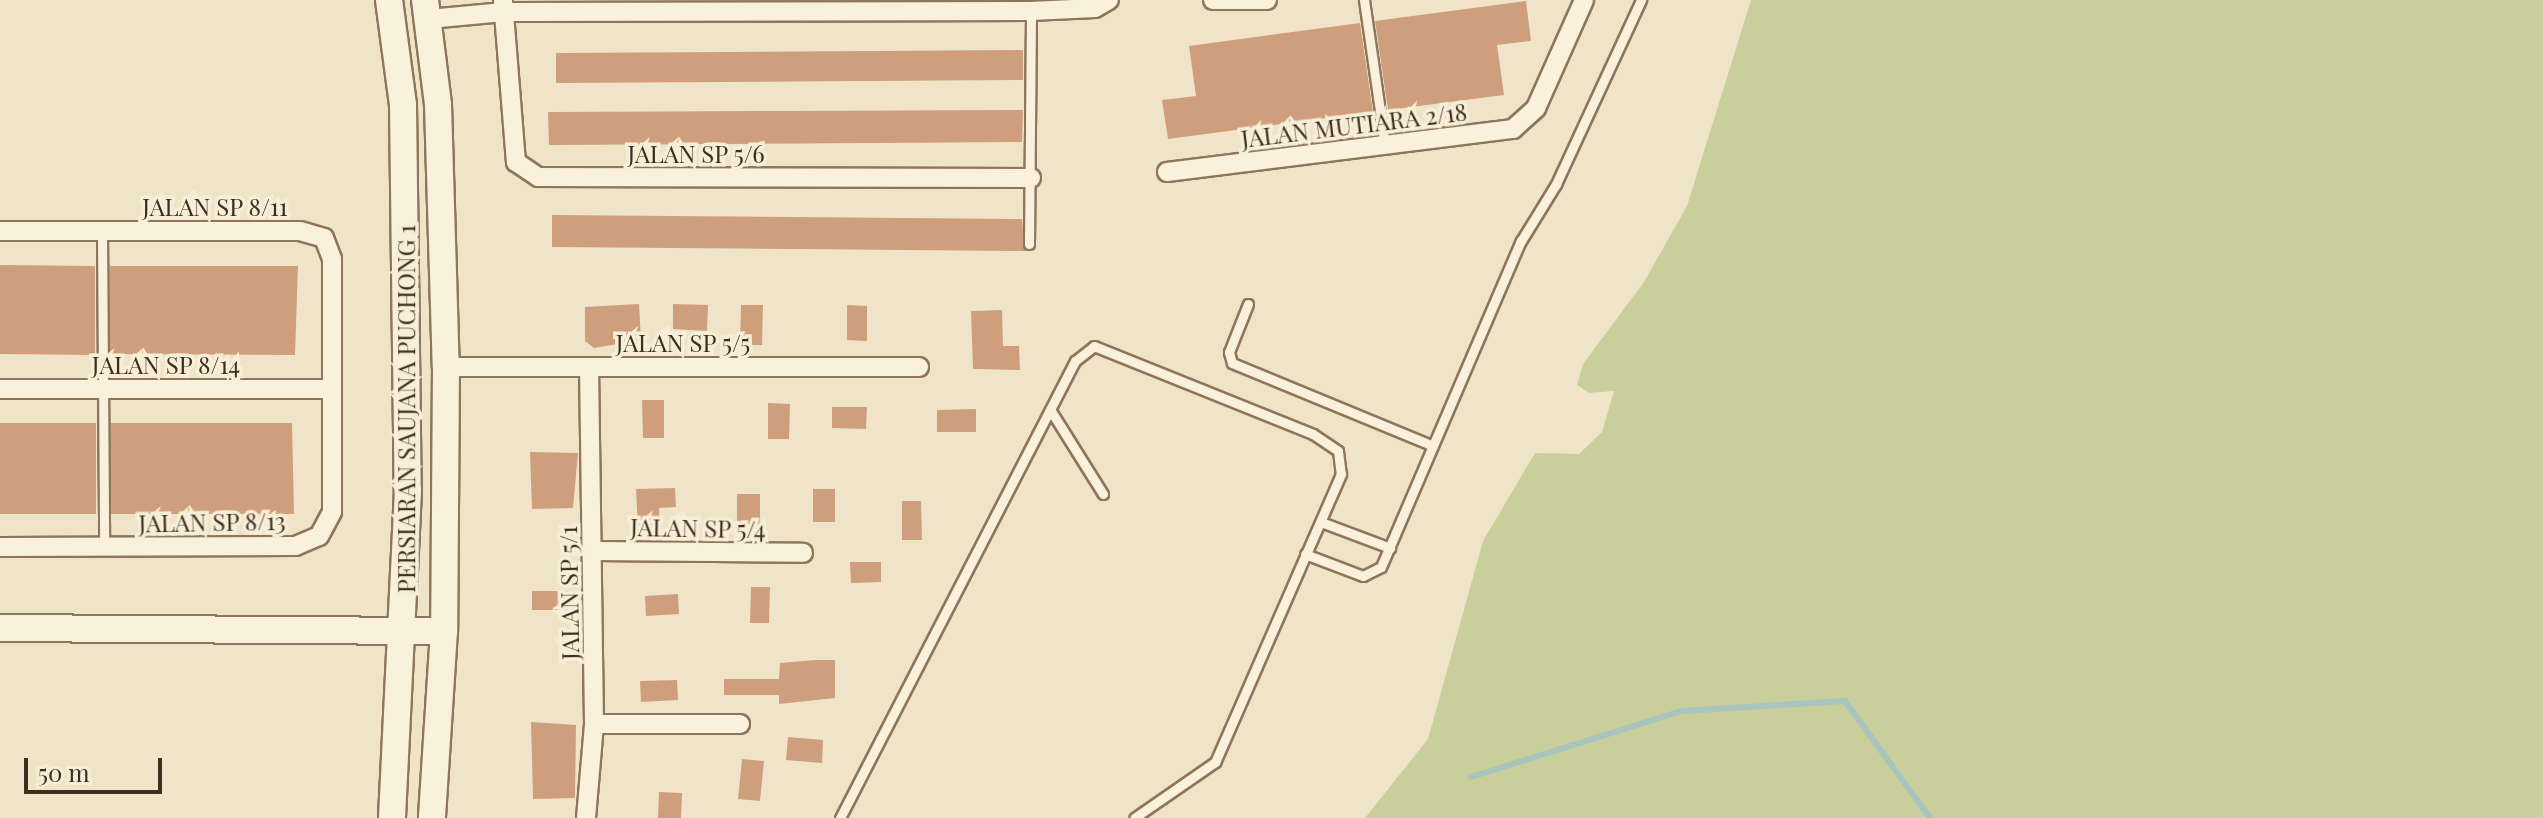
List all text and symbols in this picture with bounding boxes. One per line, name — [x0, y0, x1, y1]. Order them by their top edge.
street label: JALAN MUTIARA 2/18 — [1239, 97, 1469, 153]
street label: JALAN SP 5/6 — [627, 140, 765, 168]
street label: JALAN SP 8/11 — [142, 193, 288, 221]
street label: PERSIARAN SAUJANA PUCHONG 1 — [392, 225, 420, 593]
street label: JALAN SP 5/5 — [615, 329, 751, 357]
street label: JALAN SP 8/14 — [91, 351, 241, 379]
street label: JALAN SP 8/13 — [138, 506, 286, 538]
street label: JALAN SP 5/4 — [630, 512, 766, 544]
street label: JALAN SP 5/1 — [553, 525, 585, 661]
scale bar — [28, 742, 166, 792]
text: 50 m — [38, 756, 90, 788]

